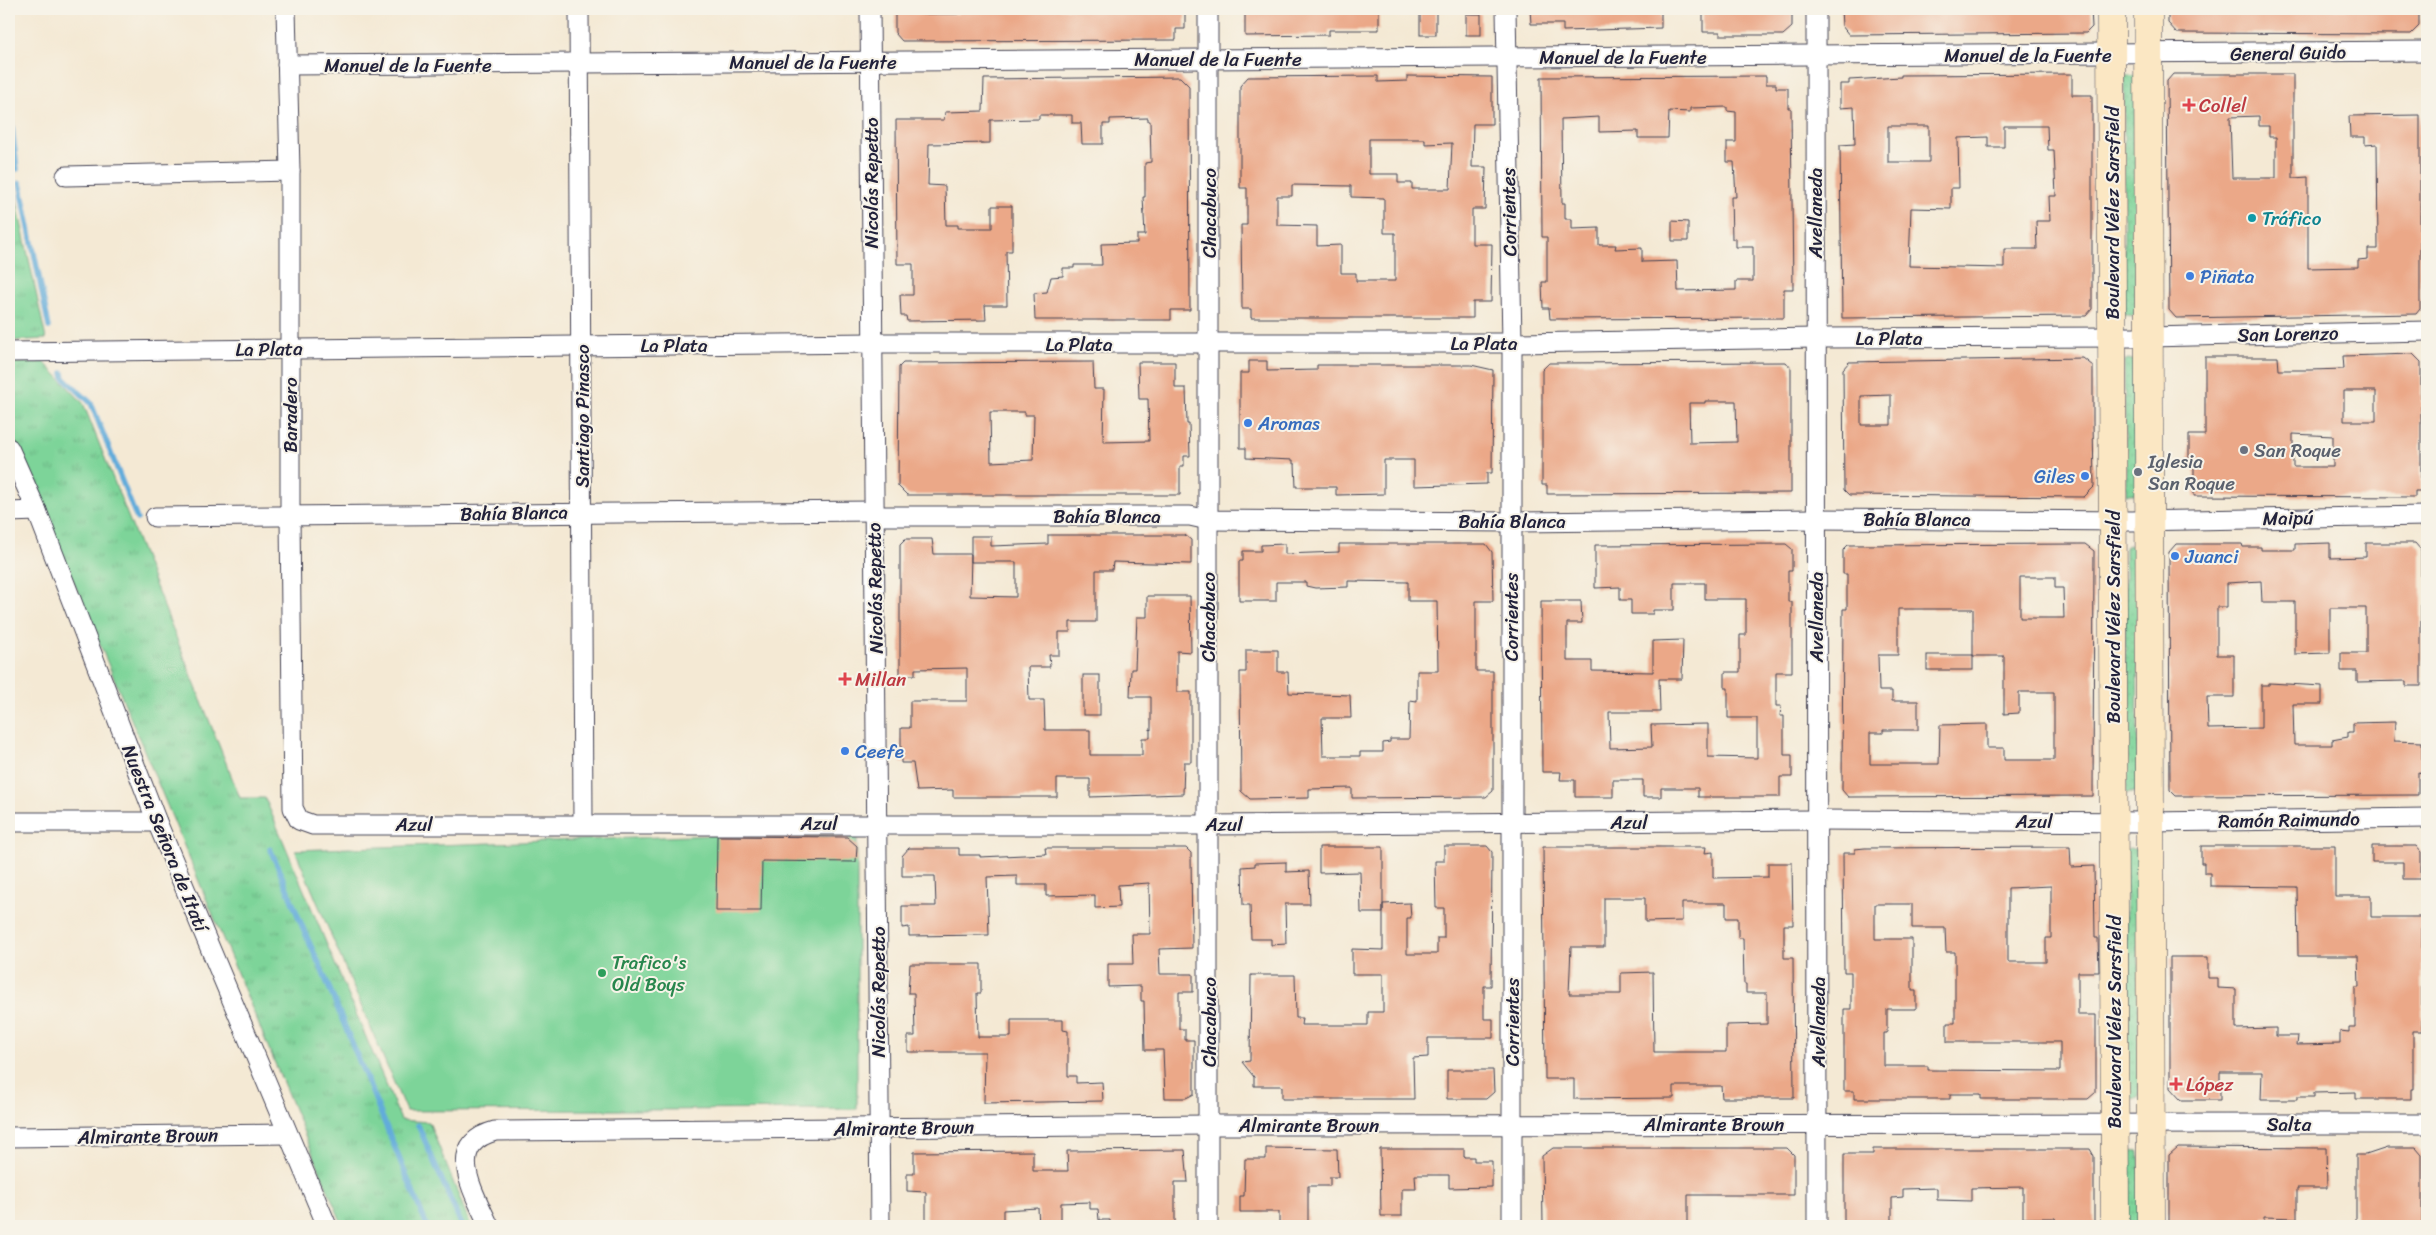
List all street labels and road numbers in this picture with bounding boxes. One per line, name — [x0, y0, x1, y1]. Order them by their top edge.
street label: General Guido — [2230, 35, 2346, 71]
street label: Manuel de la Fuente — [1944, 39, 2112, 72]
street label: Manuel de la Fuente — [1539, 41, 1707, 74]
street label: Manuel de la Fuente — [1134, 43, 1302, 76]
street label: Manuel de la Fuente — [729, 46, 897, 79]
street label: Manuel de la Fuente — [324, 49, 492, 82]
street label: Boulevard Vélez Sarsfield — [2096, 105, 2129, 319]
street label: Nicolás Repetto — [855, 117, 888, 249]
street label: Corrientes — [1492, 167, 1526, 257]
street label: Avellaneda — [1799, 167, 1832, 259]
street label: Chacabuco — [1193, 168, 1226, 258]
street label: San Lorenzo — [2237, 317, 2339, 351]
street label: La Plata — [1855, 322, 1923, 355]
street label: La Plata — [1450, 327, 1518, 360]
street label: La Plata — [1045, 328, 1113, 361]
street label: La Plata — [640, 329, 708, 362]
street label: La Plata — [235, 332, 303, 366]
street label: Santiago Pinasco — [566, 344, 599, 488]
street label: Baradero — [274, 377, 307, 453]
street label: Bahía Blanca — [460, 496, 569, 530]
street label: Bahía Blanca — [1053, 500, 1161, 533]
street label: Maipú — [2262, 501, 2314, 535]
street label: Bahía Blanca — [1863, 503, 1971, 536]
street label: Bahía Blanca — [1458, 505, 1566, 538]
street label: Boulevard Vélez Sarsfield — [2097, 509, 2130, 723]
street label: Nicolás Repetto — [857, 522, 893, 654]
street label: Avellaneda — [1800, 571, 1833, 663]
street label: Chacabuco — [1192, 572, 1225, 662]
street label: Corrientes — [1495, 572, 1528, 661]
street label: Nuestra Señora de Itatí — [112, 739, 219, 939]
street label: Ramón Raimundo — [2218, 802, 2360, 838]
street label: Azul — [2014, 805, 2053, 838]
street label: Azul — [1609, 806, 1648, 839]
street label: Azul — [799, 807, 838, 840]
street label: Azul — [394, 808, 433, 841]
street label: Azul — [1204, 808, 1243, 841]
street label: Boulevard Vélez Sarsfield — [2098, 914, 2131, 1128]
street label: Nicolás Repetto — [862, 926, 895, 1058]
street label: Avellaneda — [1802, 976, 1835, 1068]
street label: Chacabuco — [1193, 977, 1226, 1067]
street label: Corrientes — [1496, 977, 1529, 1066]
street label: Almirante Brown — [1643, 1108, 1784, 1141]
street label: Salta — [2267, 1108, 2312, 1141]
street label: Almirante Brown — [1238, 1109, 1379, 1142]
street label: Almirante Brown — [832, 1110, 975, 1146]
street label: Almirante Brown — [76, 1118, 219, 1154]

